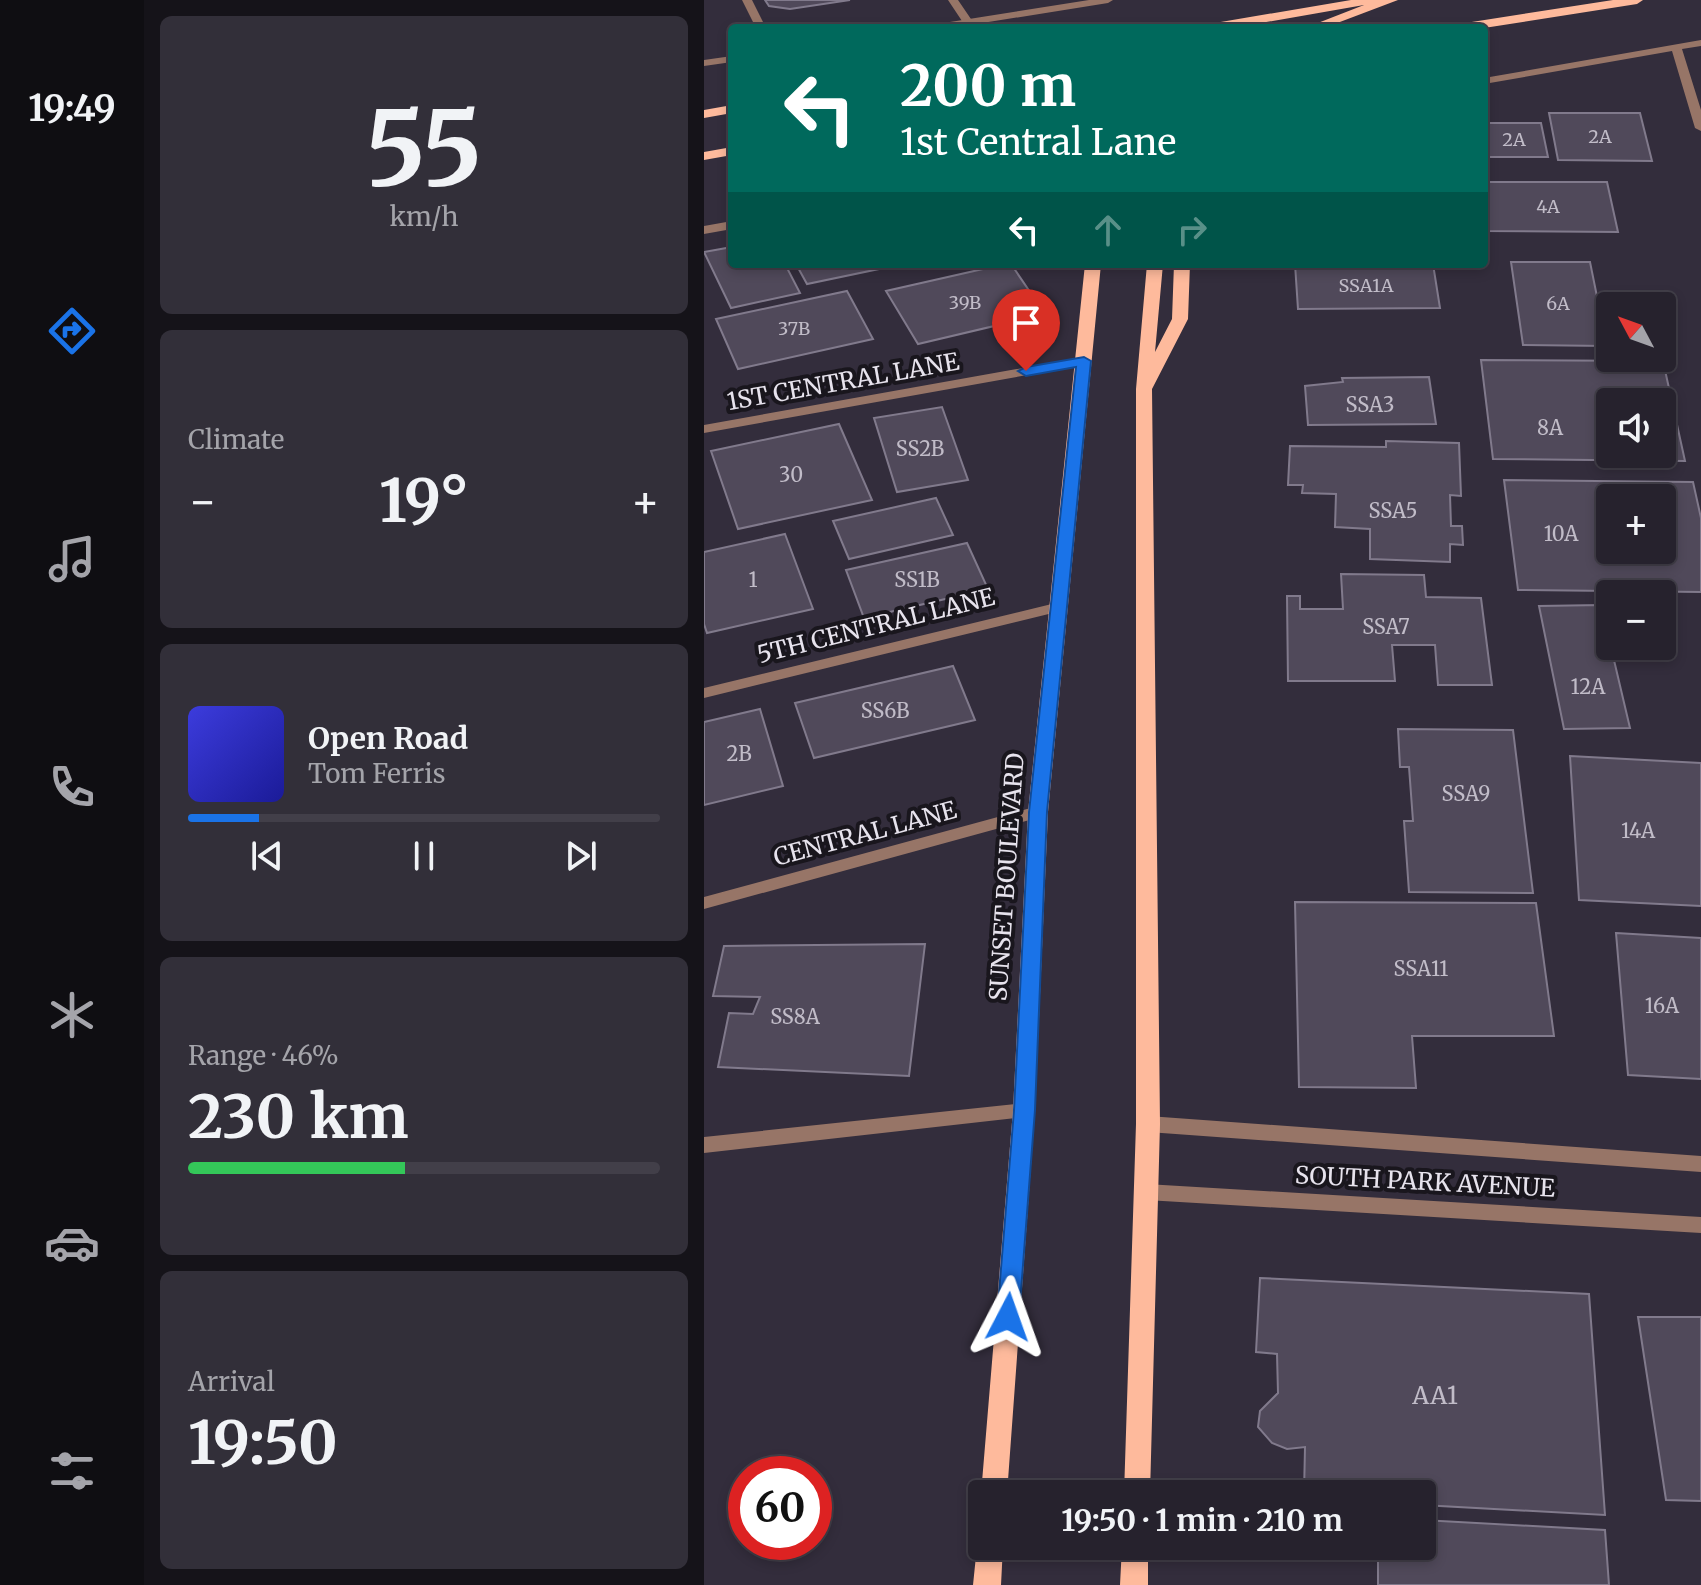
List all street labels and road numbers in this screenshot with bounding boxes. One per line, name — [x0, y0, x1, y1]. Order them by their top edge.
street label: 1ST CENTRAL LANE — [724, 346, 962, 417]
street label: 5TH CENTRAL LANE — [754, 581, 999, 670]
street label: SUNSET BOULEVARD — [982, 752, 1031, 1002]
street label: CENTRAL LANE — [770, 794, 961, 873]
street label: SOUTH PARK AVENUE — [1294, 1159, 1557, 1204]

